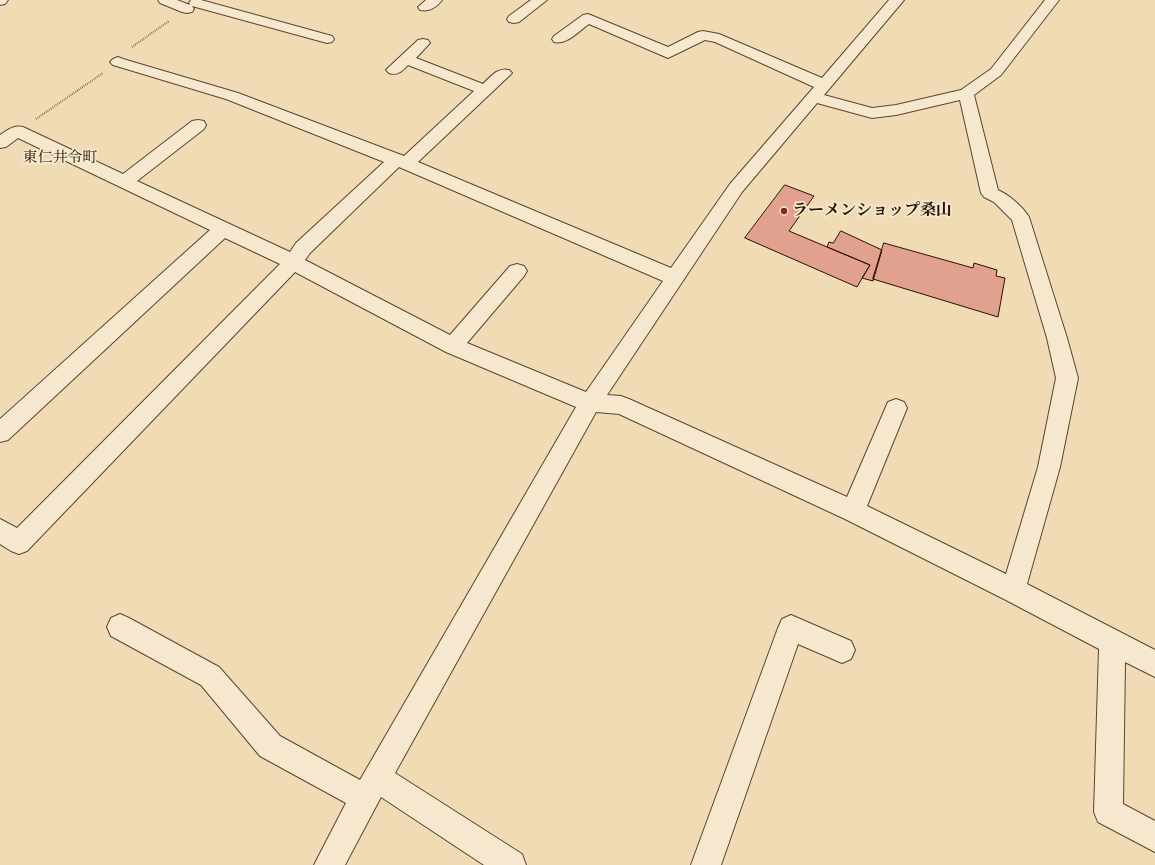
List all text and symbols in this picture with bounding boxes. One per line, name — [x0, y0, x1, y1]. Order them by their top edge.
district label: 東仁井令町 — [23, 149, 97, 167]
place label: ラーメンショップ桑山 — [792, 201, 952, 221]
marker: ラーメンショップ桑山 — [779, 206, 789, 216]

